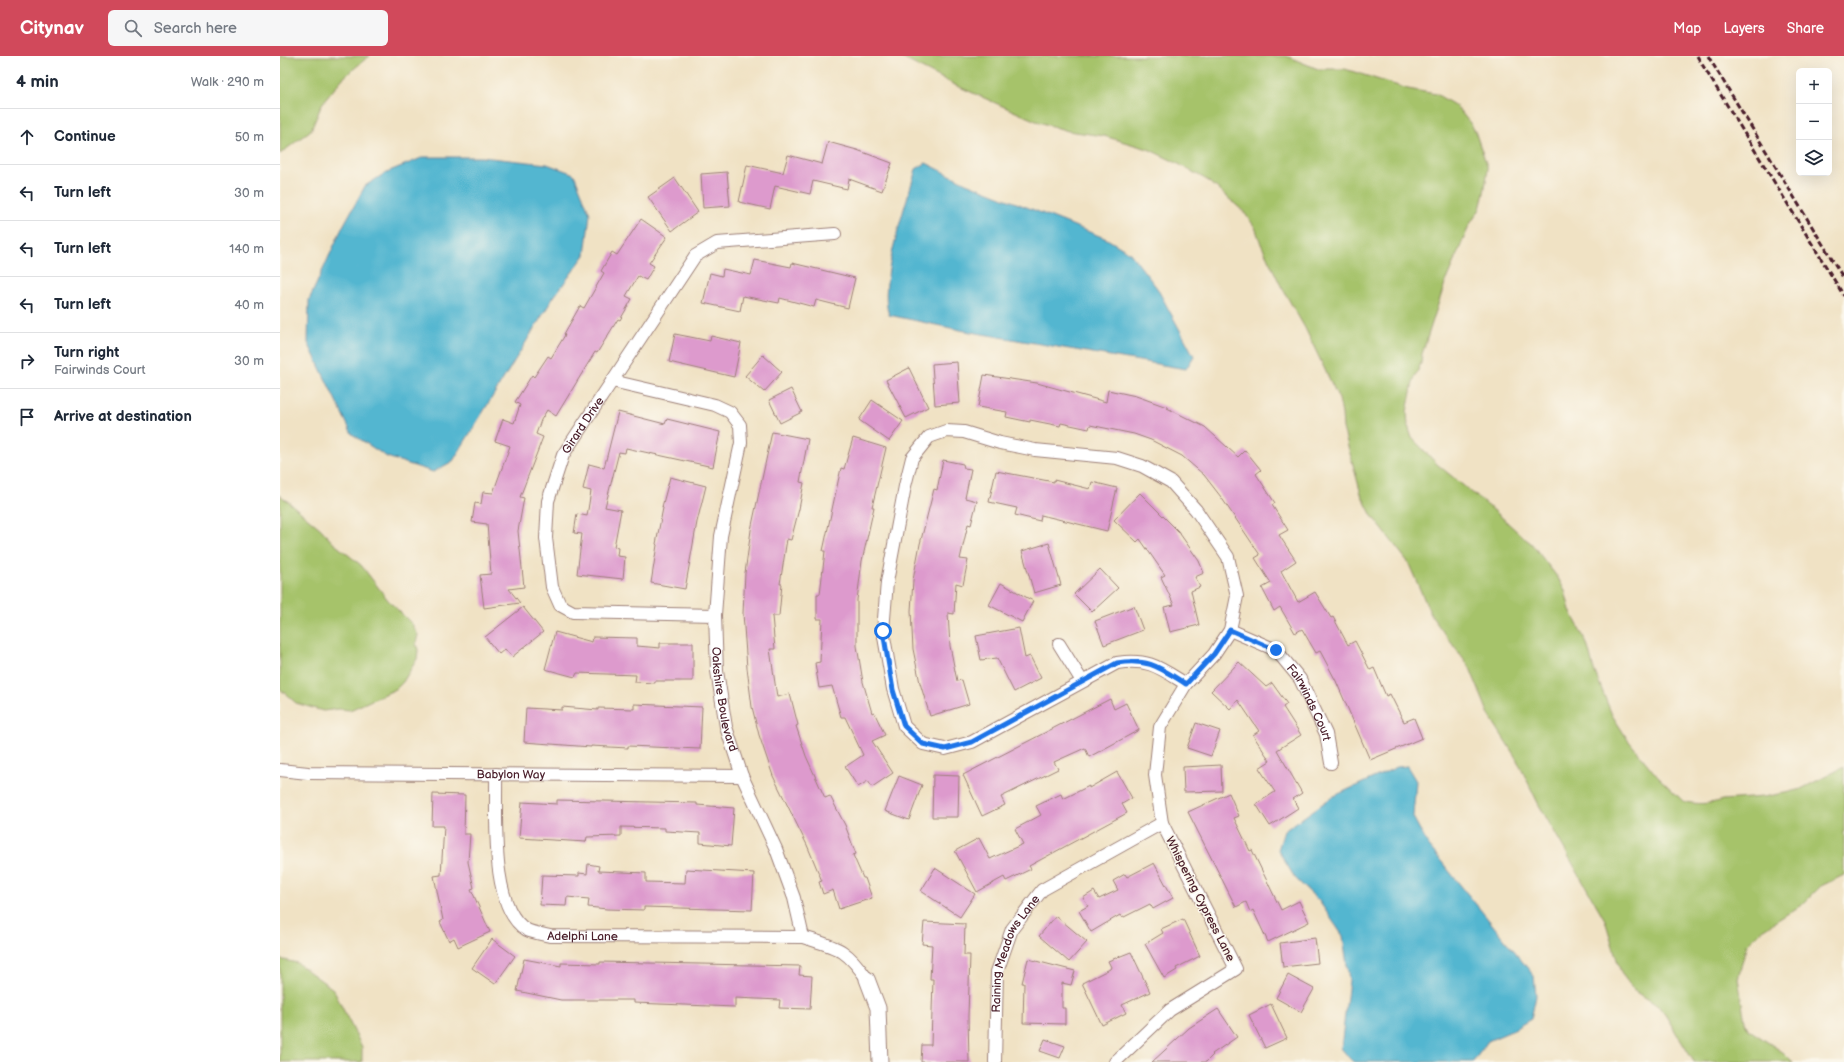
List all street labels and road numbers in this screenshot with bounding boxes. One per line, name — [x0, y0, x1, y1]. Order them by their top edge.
street label: Girard Drive — [558, 394, 607, 457]
street label: Oakshire Boulevard — [709, 646, 741, 753]
street label: Fairwinds Court — [1283, 661, 1335, 742]
street label: Babylon Way — [477, 767, 546, 782]
street label: Whispering Cypress Lane — [1162, 834, 1238, 964]
street label: Raining Meadows Lane — [989, 892, 1043, 1013]
street label: Adelphi Lane — [547, 928, 618, 944]

